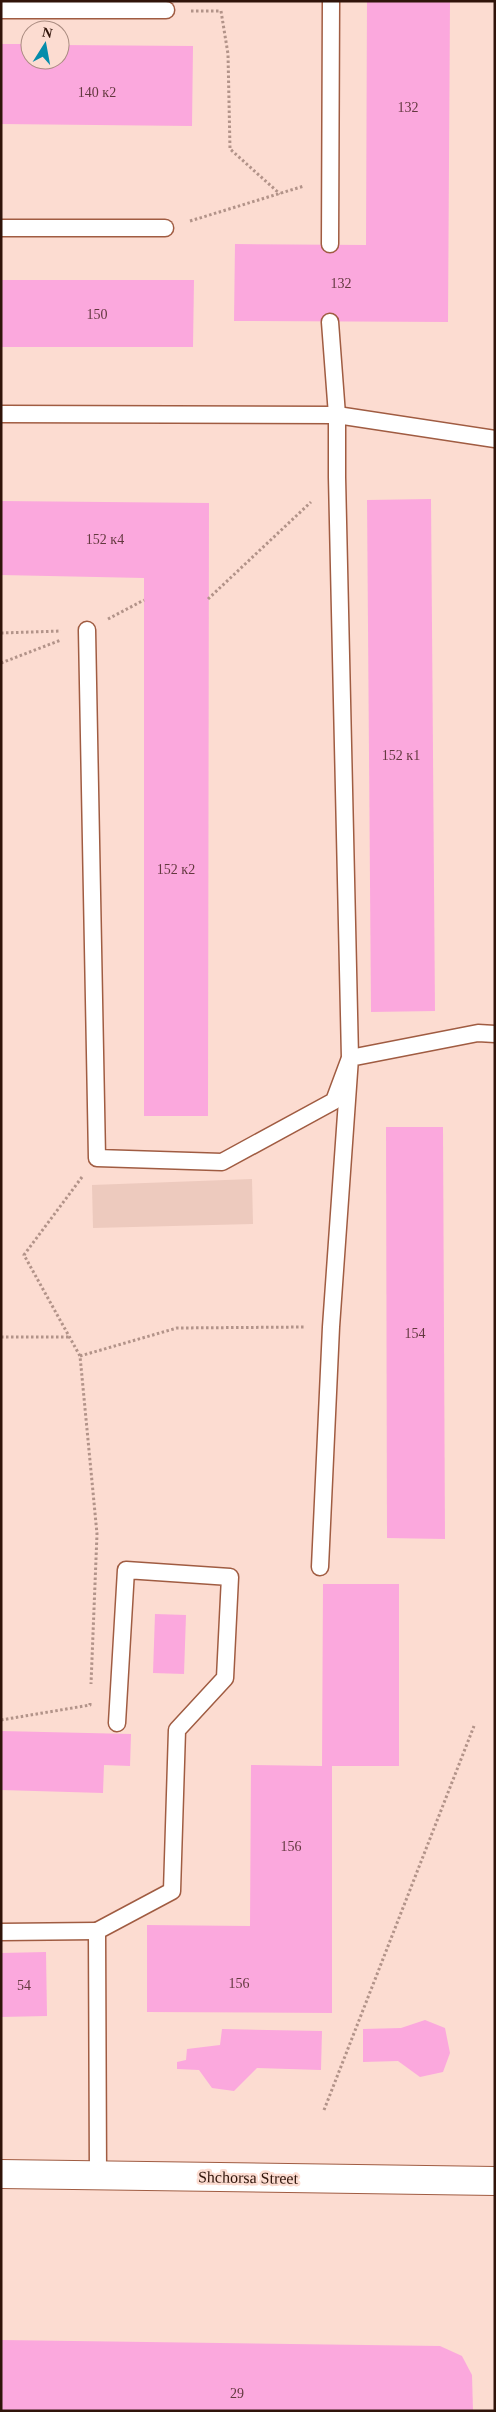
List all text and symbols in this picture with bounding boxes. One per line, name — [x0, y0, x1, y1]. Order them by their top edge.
north arrow — [20, 20, 70, 70]
text: N — [41, 24, 54, 41]
house number: 140 к2 — [78, 85, 116, 100]
house number: 132 — [398, 100, 419, 115]
house number: 132 — [331, 276, 352, 291]
house number: 150 — [87, 307, 108, 322]
house number: 152 к4 — [86, 532, 124, 547]
house number: 152 к1 — [382, 748, 420, 763]
house number: 152 к2 — [157, 862, 195, 877]
house number: 154 — [405, 1326, 426, 1341]
house number: 156 — [281, 1839, 302, 1854]
house number: 156 — [229, 1976, 250, 1991]
house number: 54 — [17, 1978, 31, 1993]
street label: Shchorsa Street — [198, 2168, 299, 2187]
house number: 29 — [230, 2386, 244, 2401]

